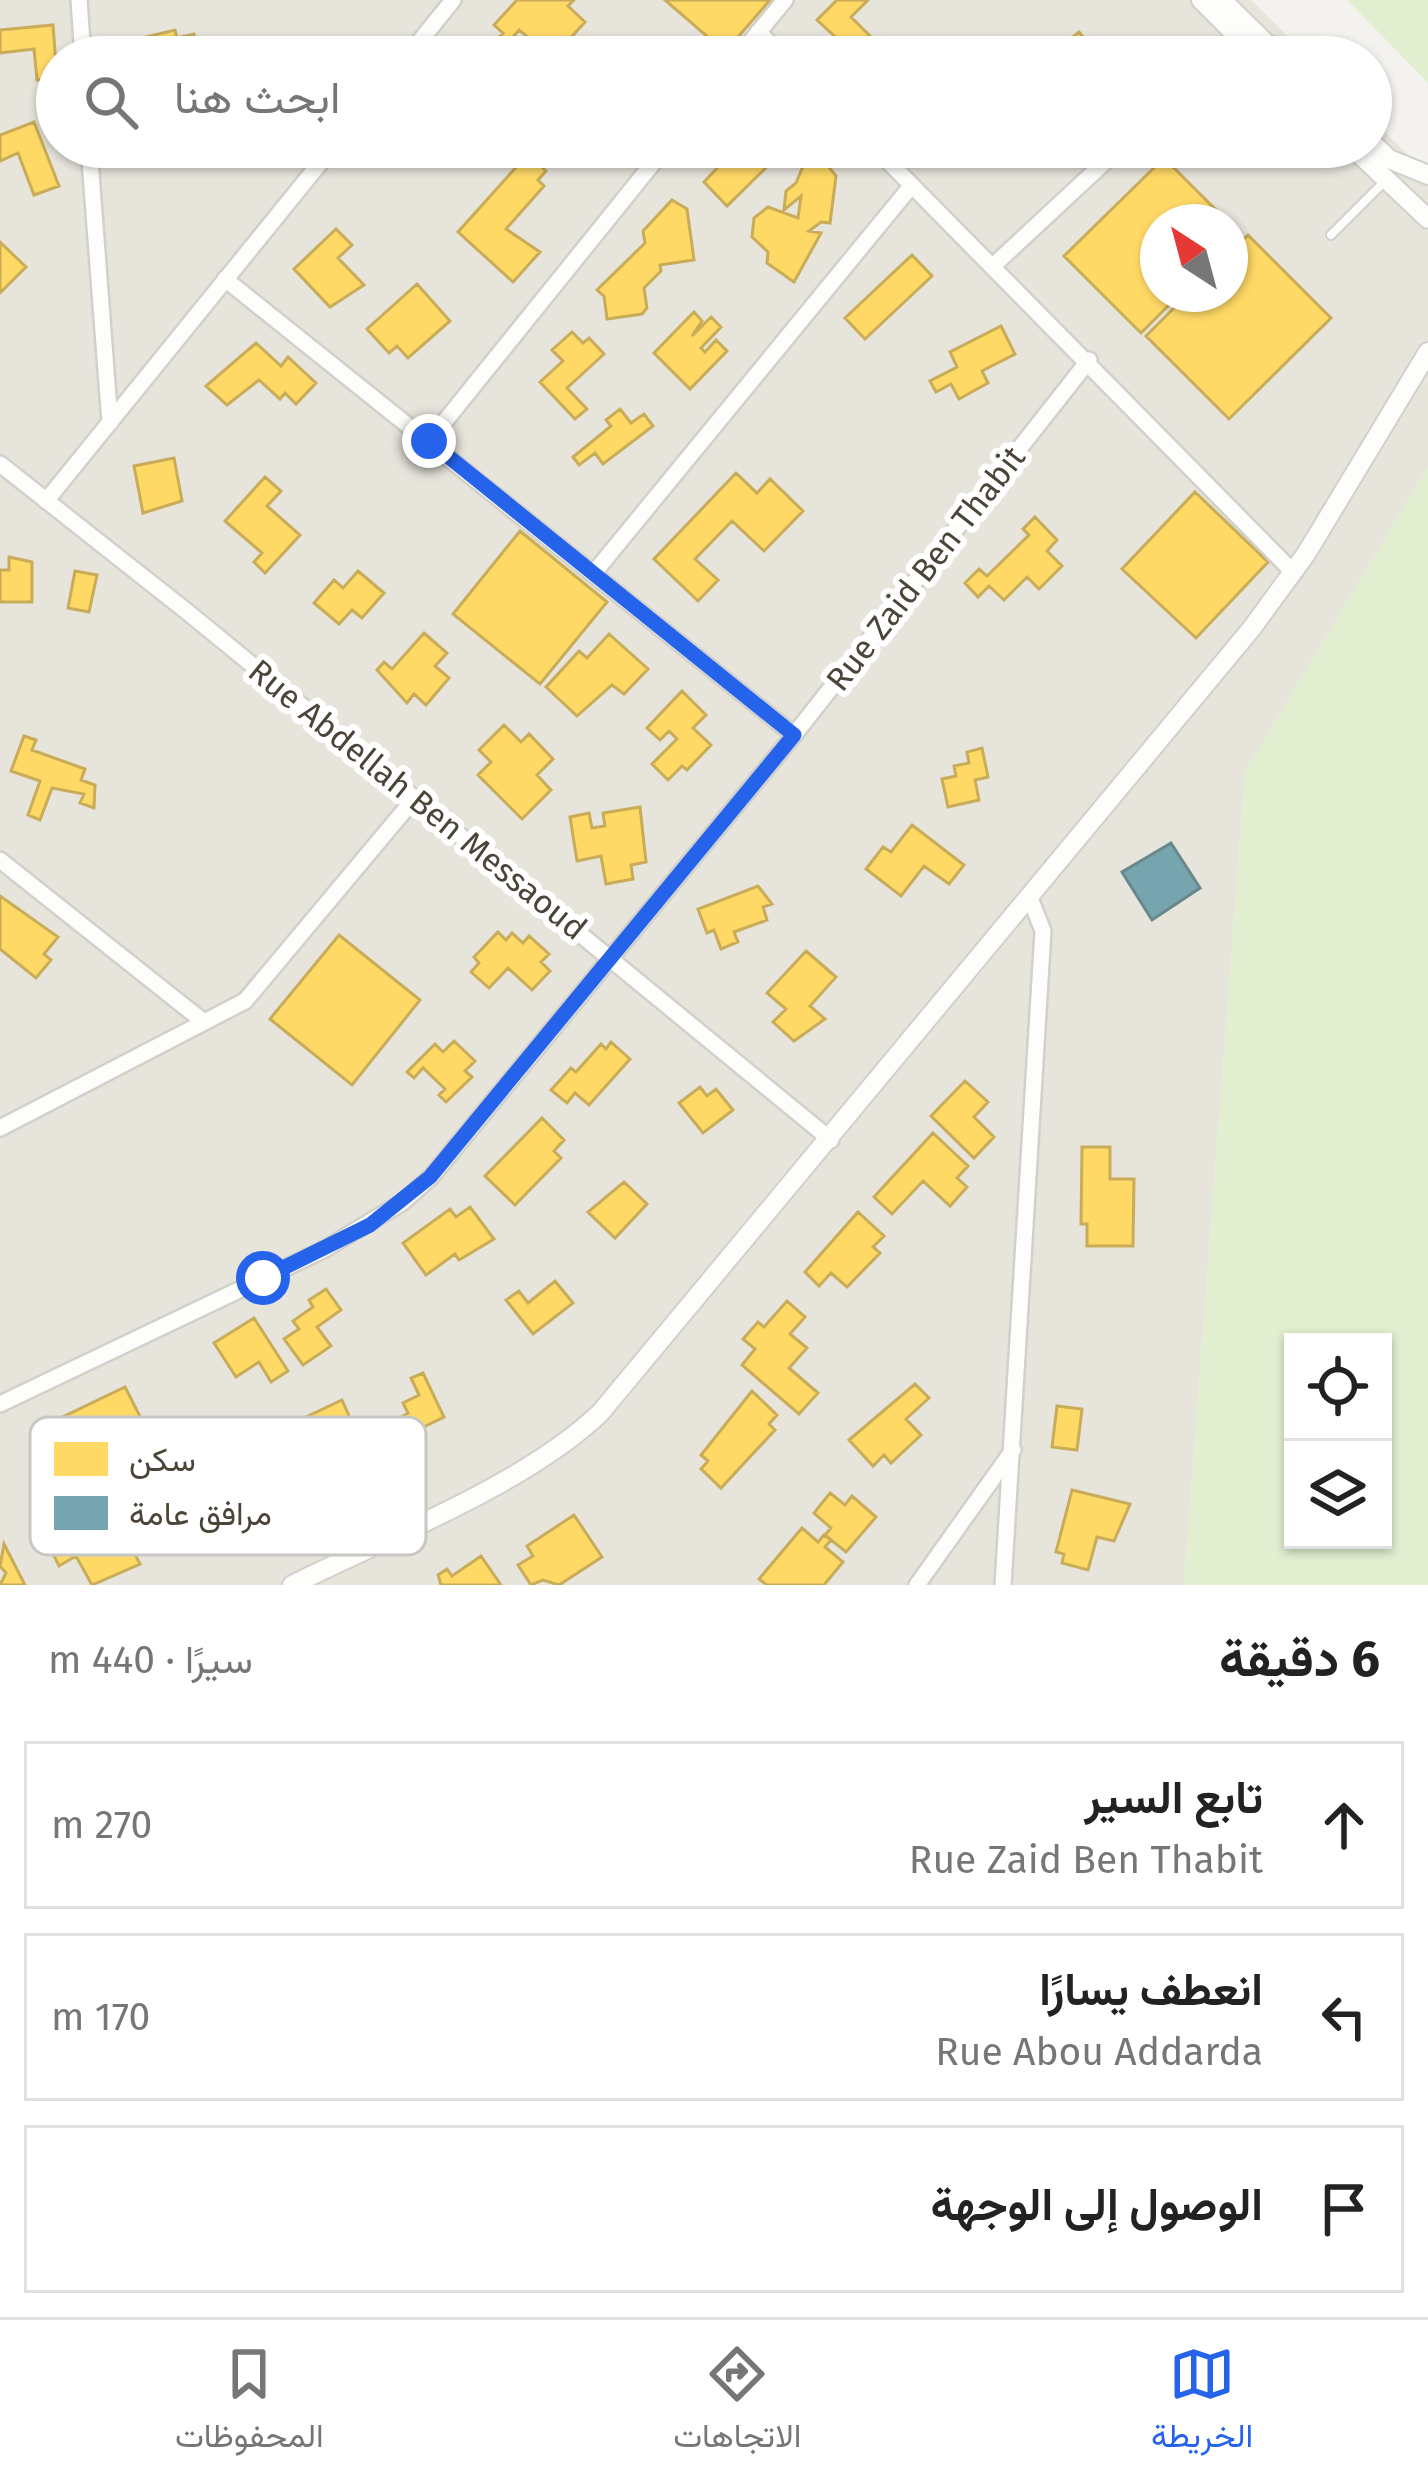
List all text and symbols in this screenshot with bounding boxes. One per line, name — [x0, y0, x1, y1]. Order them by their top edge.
search box — [36, 36, 1392, 168]
icon: search — [78, 69, 144, 135]
text: ابحث هنا — [174, 71, 340, 125]
north arrow — [1140, 204, 1248, 312]
route end — [402, 414, 456, 468]
street label: Rue Zaid Ben Thabit — [818, 438, 1034, 699]
street label: Rue Abdellah Ben Messaoud — [240, 651, 595, 949]
route start — [236, 1251, 290, 1305]
map controls — [1284, 1333, 1392, 1549]
button: locate — [1284, 1333, 1392, 1441]
legend — [30, 1417, 426, 1555]
text: سكن — [129, 1440, 196, 1480]
button: layers — [1284, 1441, 1392, 1549]
text: مرافق عامة — [129, 1494, 272, 1534]
text: 6 دقيقة — [1219, 1628, 1380, 1690]
text: سيرًا · 440 m — [48, 1637, 253, 1683]
text: تابع السير — [1085, 1771, 1263, 1825]
icon: ahead — [1311, 1792, 1377, 1858]
text: 270 m — [51, 1802, 152, 1848]
text: Rue Zaid Ben Thabit — [909, 1837, 1263, 1883]
text: انعطف يسارًا — [1039, 1963, 1263, 2017]
icon: left — [1311, 1984, 1377, 2050]
text: 170 m — [51, 1994, 150, 2040]
text: Rue Abou Addarda — [935, 2029, 1263, 2075]
icon: arrive — [1311, 2176, 1377, 2242]
text: الوصول إلى الوجهة — [931, 2178, 1263, 2232]
tab: المحفوظات — [175, 2341, 324, 2465]
tab: الاتجاهات — [673, 2341, 801, 2465]
tab: الخريطة — [1151, 2341, 1253, 2465]

